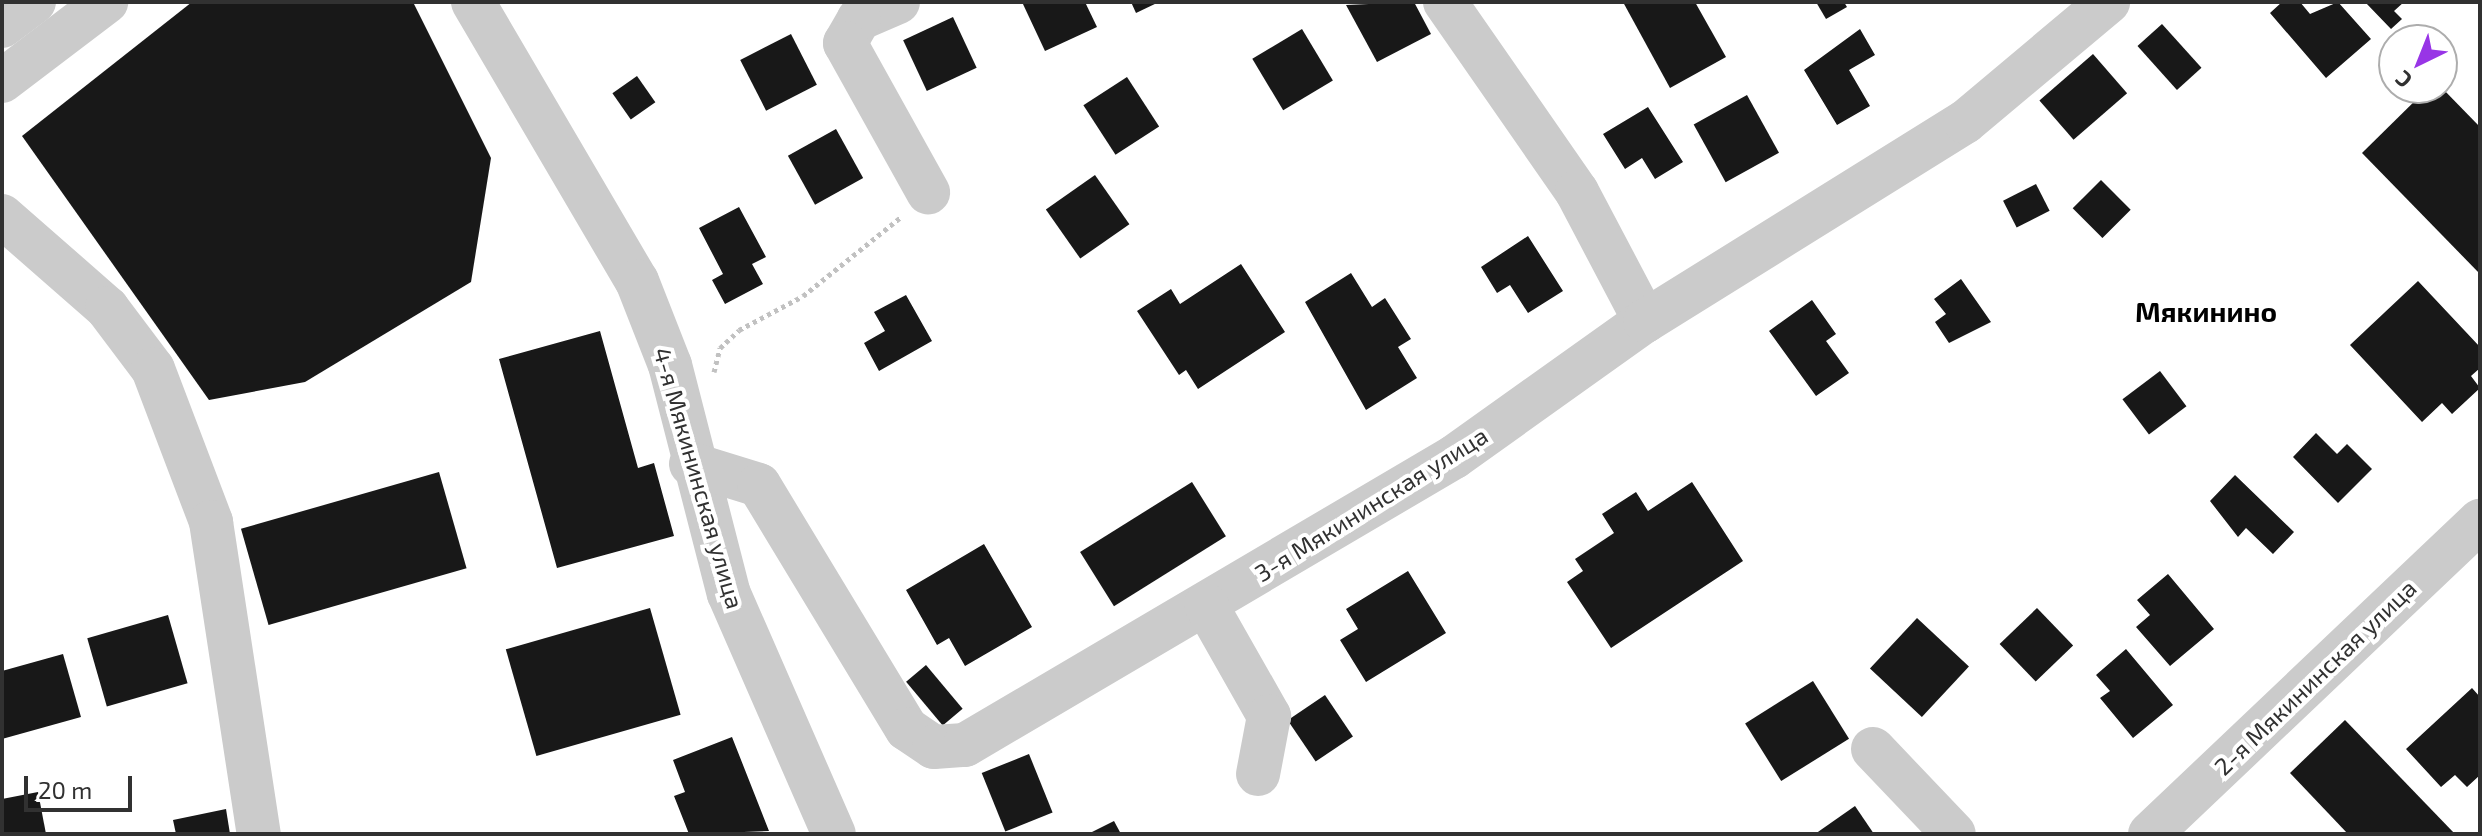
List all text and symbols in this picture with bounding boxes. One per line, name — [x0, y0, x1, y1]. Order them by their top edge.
north arrow — [2378, 24, 2458, 104]
text: С — [2389, 66, 2417, 94]
district label: Мякинино — [2135, 294, 2277, 328]
street label: 4-я Мякининская улица — [648, 344, 750, 612]
street label: 3-я Мякининская улица — [1249, 421, 1493, 587]
street label: 2-я Мякининская улица — [2208, 573, 2422, 781]
scale bar — [28, 760, 136, 810]
text: 20 m — [38, 775, 92, 804]

